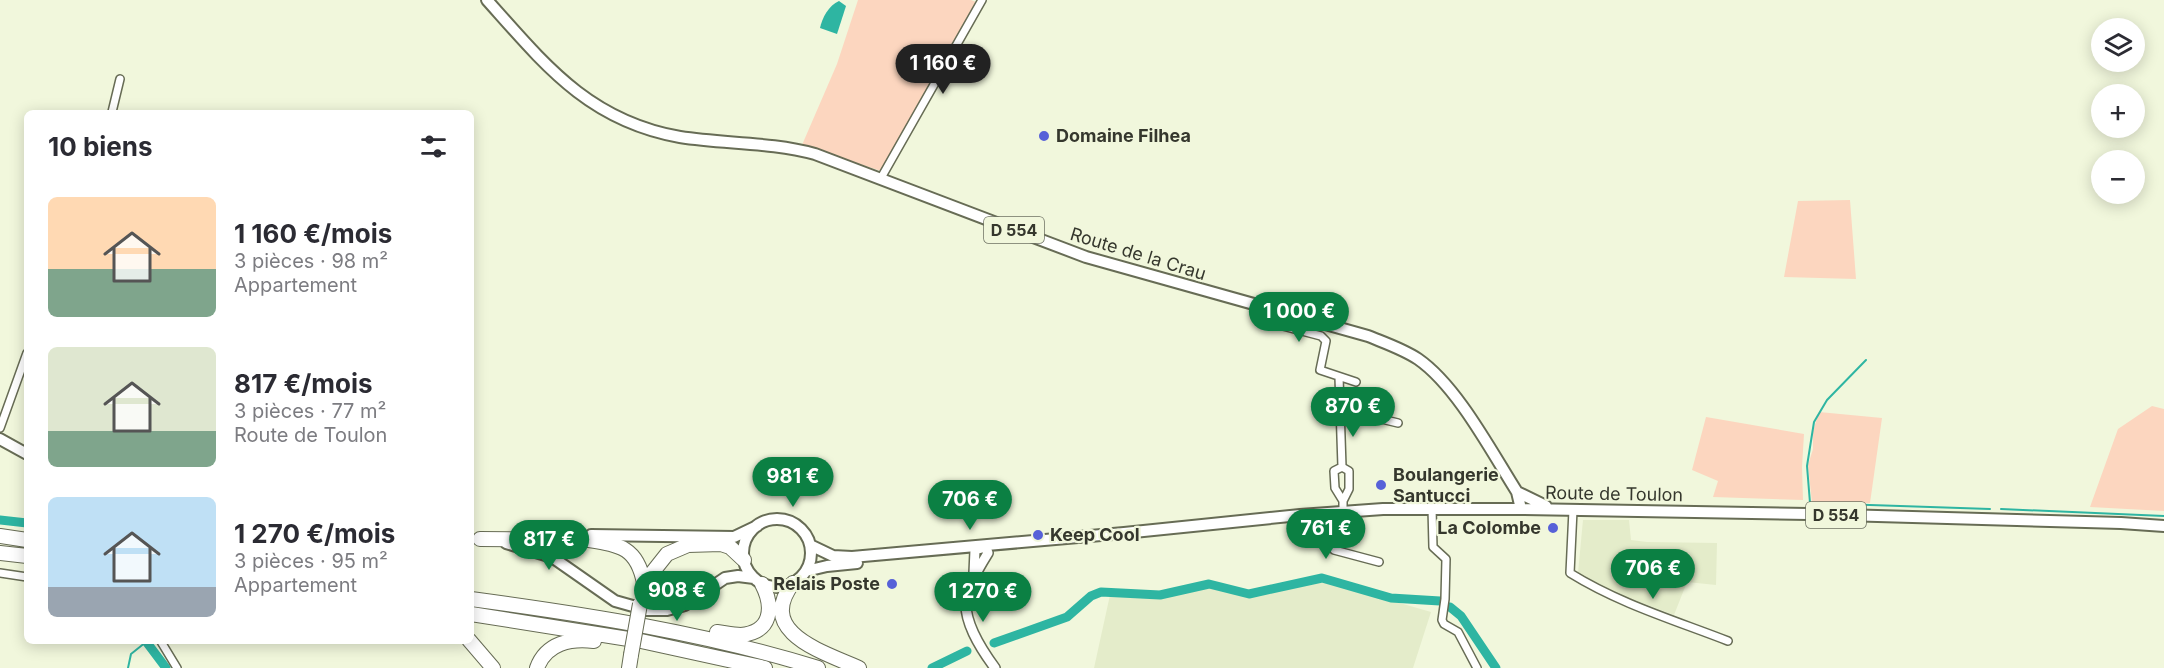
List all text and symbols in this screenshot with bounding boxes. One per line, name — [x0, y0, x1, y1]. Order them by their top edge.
map controls — [2091, 18, 2145, 204]
button: layers — [2091, 18, 2145, 72]
pin: 1 160 € — [888, 44, 998, 95]
text: 1 160 € — [910, 51, 976, 75]
button: + — [2091, 84, 2145, 138]
place label: Domaine Filhea — [1056, 125, 1191, 146]
marker: Domaine Filhea — [1037, 129, 1051, 143]
icon: filters — [417, 130, 450, 163]
text: 10 biens — [48, 131, 153, 162]
button: − — [2091, 150, 2145, 204]
road number: D 554 — [984, 217, 1044, 243]
text: 1 160 €/mois — [234, 218, 392, 249]
icon: home — [96, 221, 168, 293]
street label: Route de la Crau — [1068, 223, 1209, 284]
text: 3 pièces · 98 m² — [234, 249, 388, 273]
text: Appartement — [234, 273, 357, 297]
pin: 1 000 € — [1244, 292, 1354, 343]
text: 1 000 € — [1263, 299, 1335, 323]
text: 817 €/mois — [234, 368, 373, 399]
icon: home — [96, 371, 168, 443]
pin: 870 € — [1311, 387, 1395, 438]
text: 870 € — [1325, 394, 1381, 418]
text: 3 pièces · 77 m² — [234, 399, 386, 423]
text: Route de Toulon — [234, 423, 387, 447]
pin: 981 € — [751, 457, 835, 508]
text: 981 € — [766, 464, 820, 488]
place label: Boulangerie Santucci — [1393, 464, 1499, 506]
marker: Boulangerie Santucci — [1374, 478, 1388, 492]
pin: 706 € — [928, 480, 1012, 531]
street label: Route de Toulon — [1545, 482, 1683, 505]
text: 706 € — [942, 487, 998, 511]
road number: D 554 — [1806, 502, 1866, 528]
pin: 761 € — [1284, 509, 1368, 560]
text: 761 € — [1300, 516, 1352, 540]
place label: La Colombe — [1437, 517, 1541, 538]
text: 1 270 €/mois — [234, 518, 395, 549]
pin: 817 € — [507, 520, 591, 571]
icon: home — [96, 521, 168, 593]
marker: La Colombe — [1546, 521, 1560, 535]
place label: Keep Cool — [1050, 524, 1140, 545]
text: 817 € — [523, 527, 575, 551]
marker: Keep Cool — [1031, 528, 1045, 542]
text: 3 pièces · 95 m² — [234, 549, 388, 573]
pin: 706 € — [1611, 549, 1695, 600]
text: 706 € — [1625, 556, 1681, 580]
pin: 908 € — [635, 571, 719, 622]
pin: 1 270 € — [928, 572, 1038, 623]
text: Appartement — [234, 573, 357, 597]
place label: Relais Poste — [773, 573, 880, 594]
marker: Relais Poste — [885, 577, 899, 591]
text: 908 € — [648, 578, 706, 602]
text: 1 270 € — [948, 579, 1018, 603]

